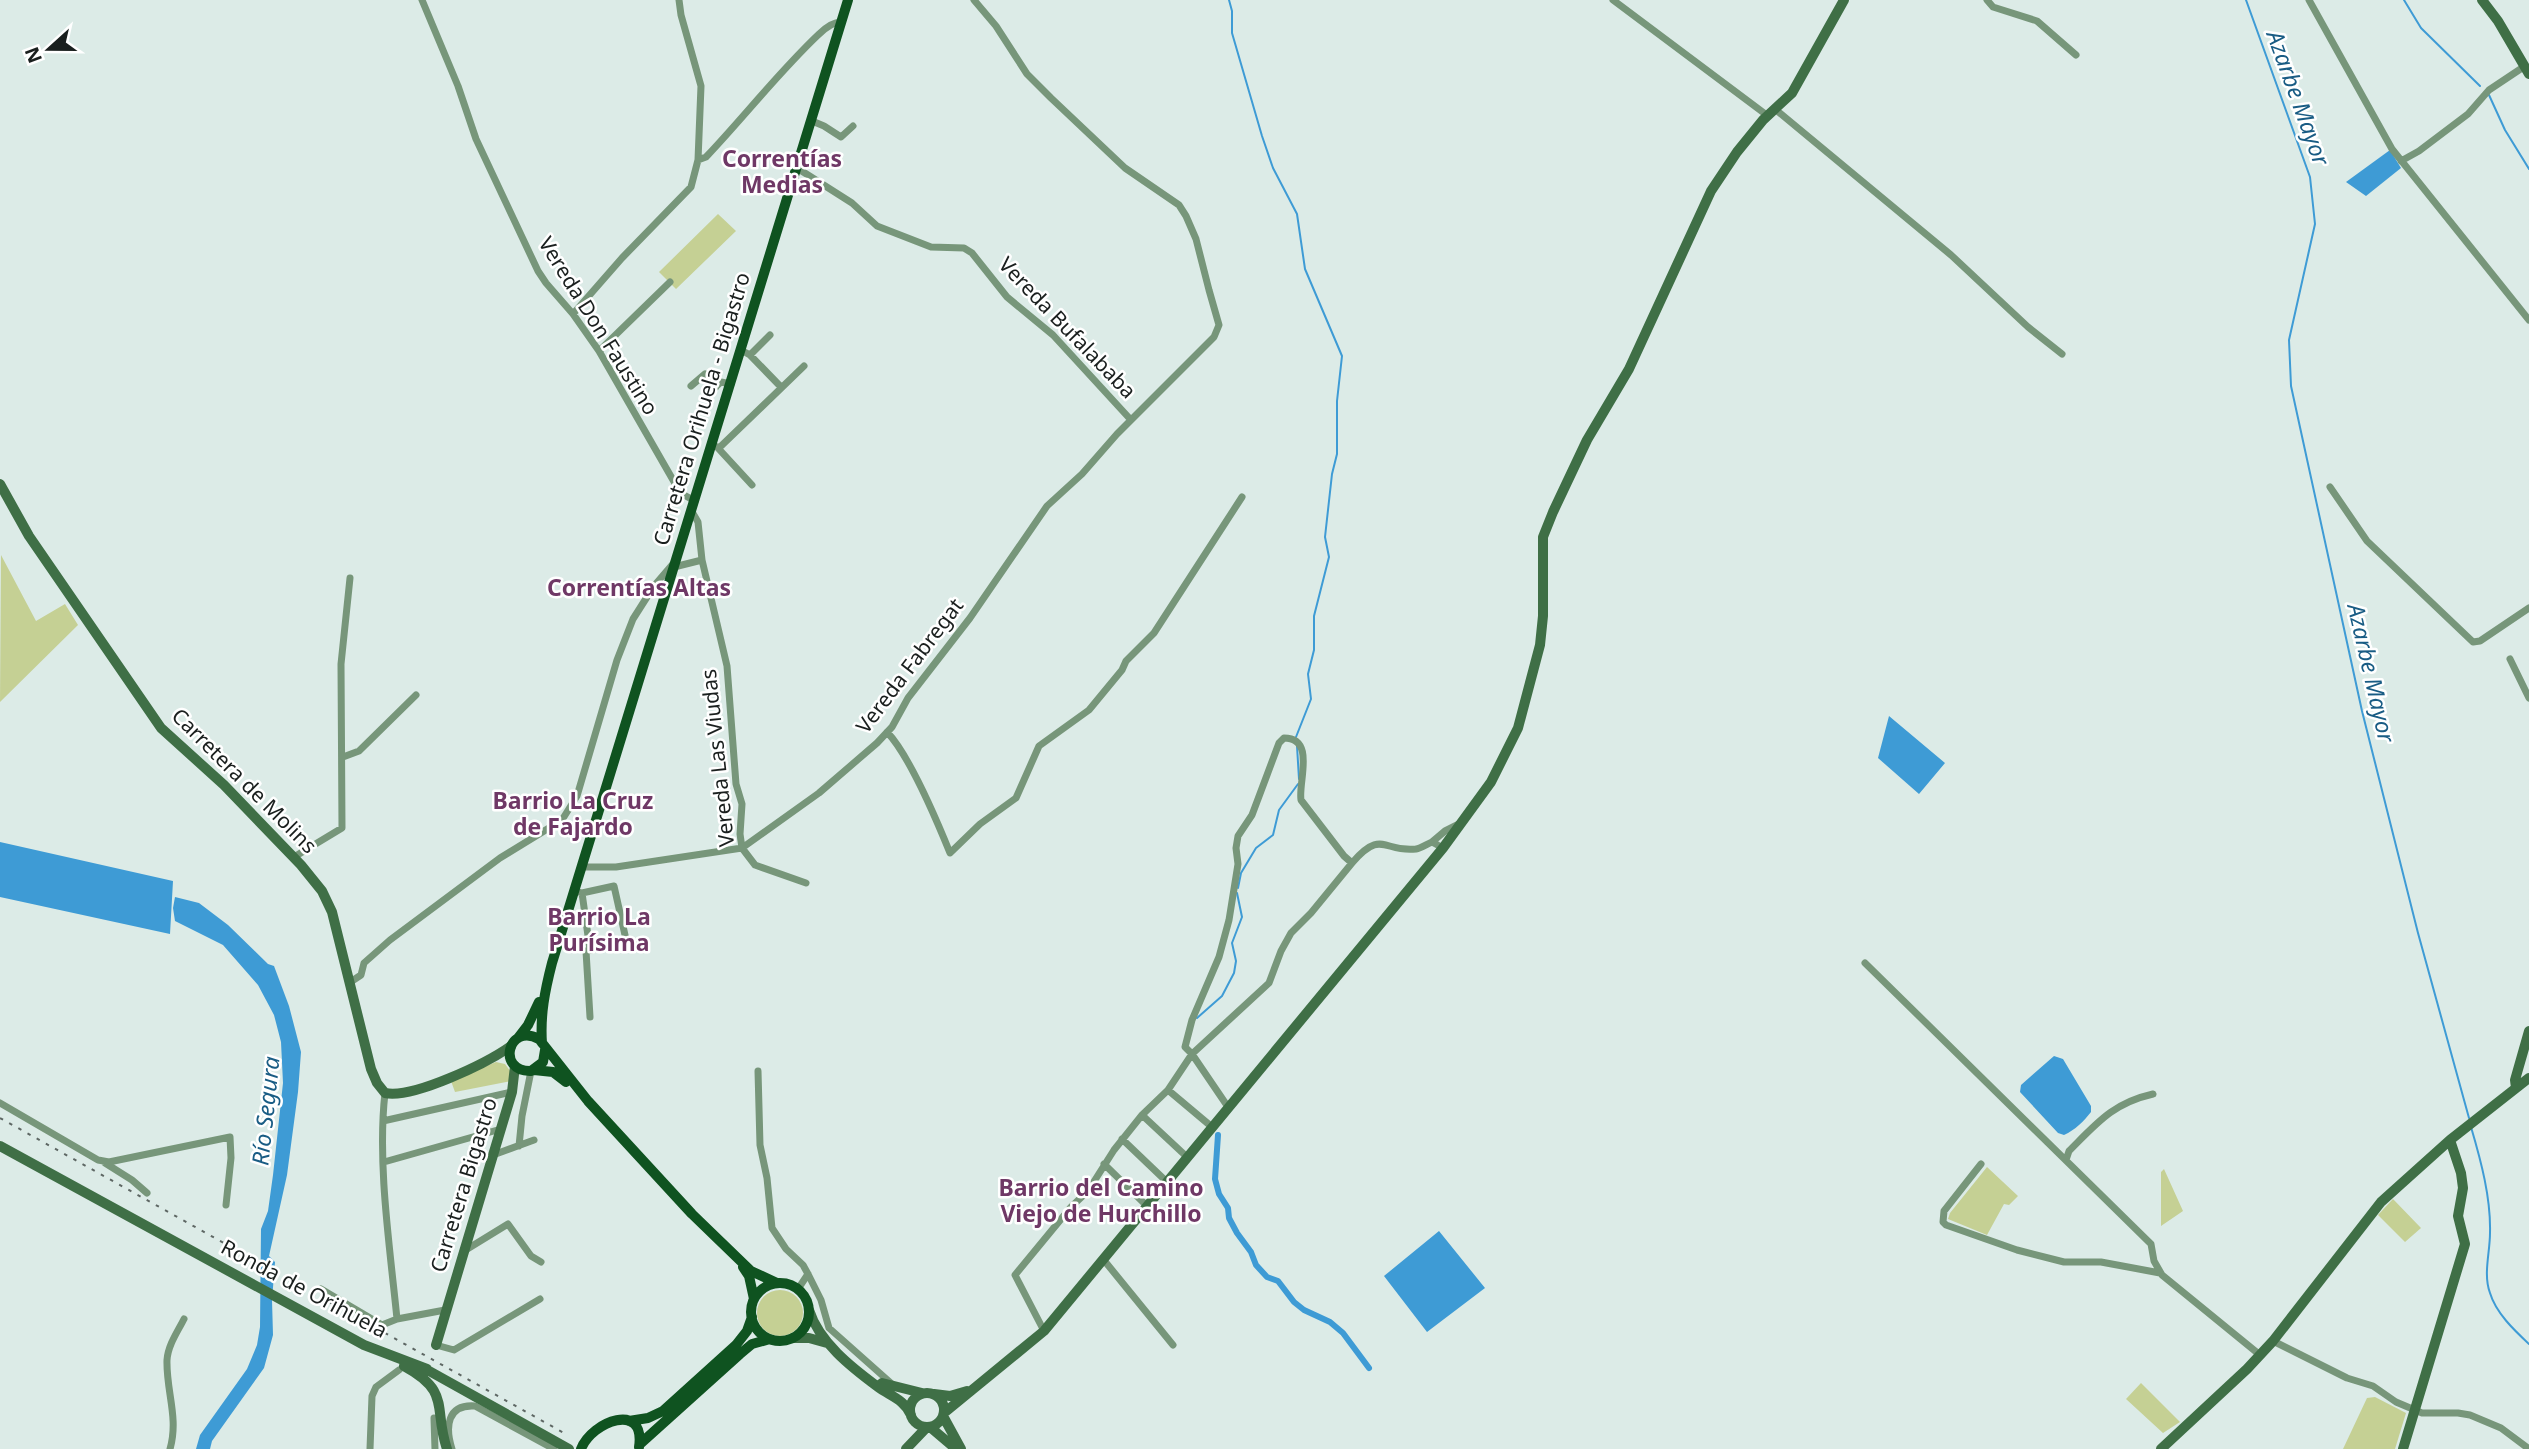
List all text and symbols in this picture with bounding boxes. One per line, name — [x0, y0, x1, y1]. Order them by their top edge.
north arrow — [14, 14, 84, 84]
water label: Azarbe Mayor — [2259, 24, 2338, 170]
text: N — [18, 43, 48, 67]
district label: Correntías Medias — [722, 142, 842, 200]
street label: Vereda Don Faustino — [533, 231, 665, 420]
street label: Vereda Bufalababa — [993, 250, 1143, 404]
street label: Carretera Orihuela - Bigastro — [646, 269, 756, 549]
district label: Correntías Altas — [547, 571, 731, 603]
street label: Vereda Fabregat — [849, 592, 969, 739]
water label: Azarbe Mayor — [2340, 598, 2404, 746]
street label: Vereda Las Viudas — [694, 668, 740, 848]
street label: Carretera de Molins — [166, 702, 323, 859]
district label: Barrio La Cruz de Fajardo — [493, 784, 653, 842]
district label: Barrio La Purísima — [547, 900, 651, 958]
water label: Río Segura — [243, 1055, 287, 1167]
street label: Carretera Bigastro — [423, 1094, 503, 1275]
district label: Barrio del Camino Viejo de Hurchillo — [998, 1171, 1204, 1229]
street label: Ronda de Orihuela — [216, 1232, 393, 1344]

